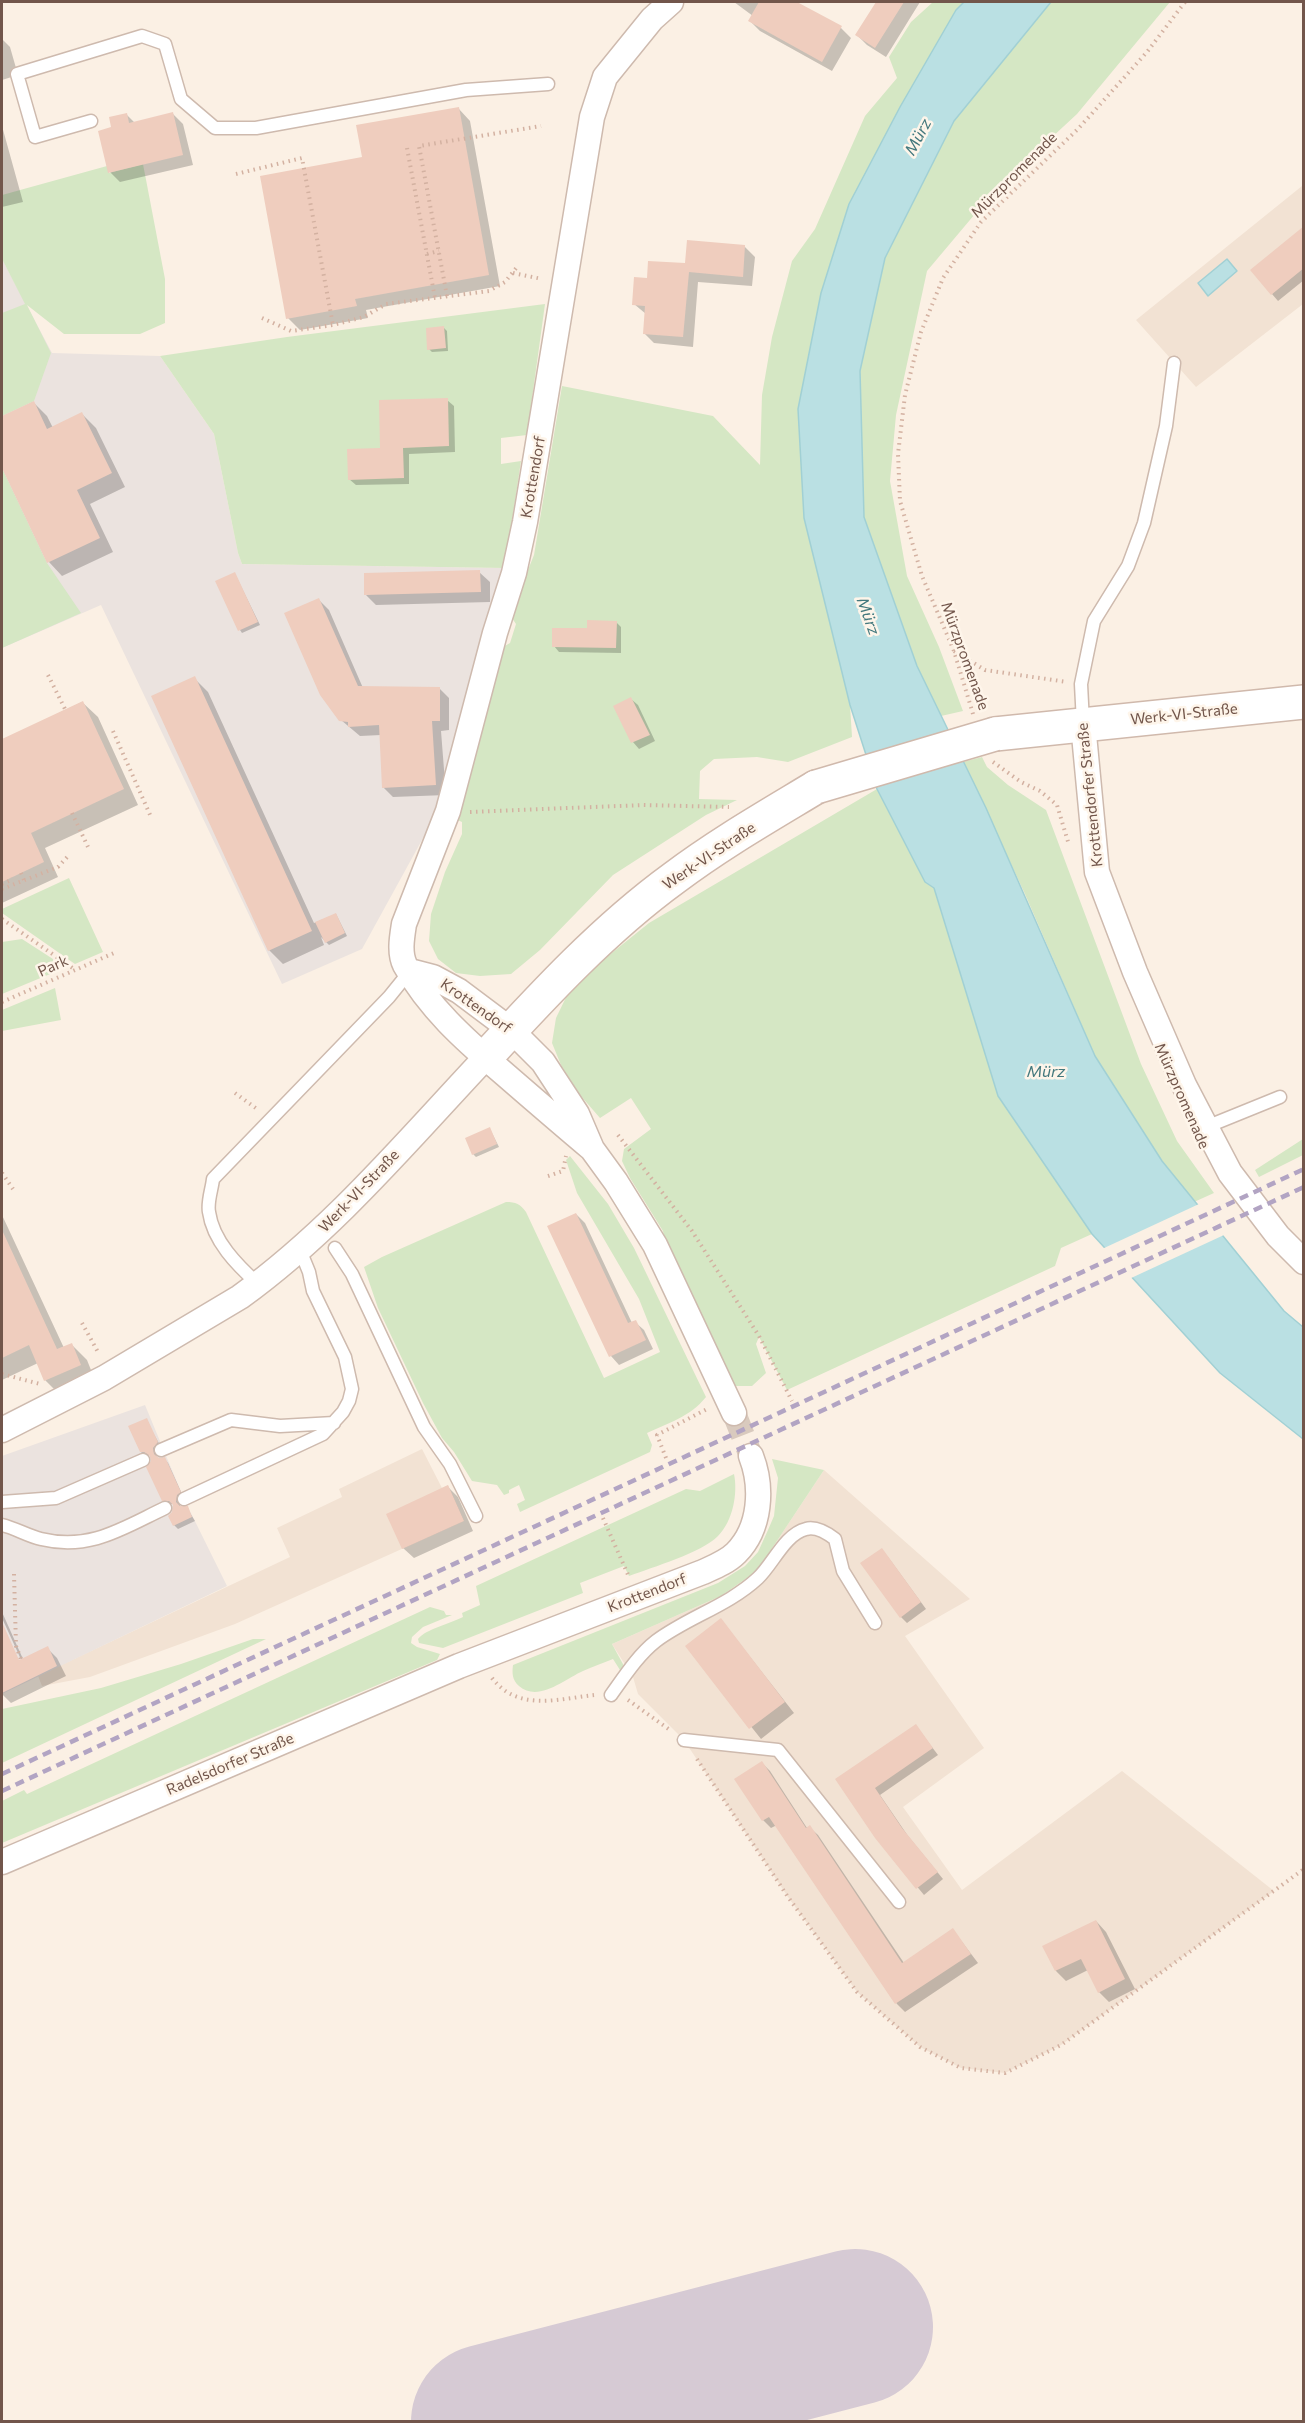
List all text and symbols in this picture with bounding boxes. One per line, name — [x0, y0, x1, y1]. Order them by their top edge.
water label: Mürz — [900, 115, 936, 159]
street label: Mürzpromenade — [967, 128, 1061, 222]
street label: Krottendorf — [517, 435, 549, 519]
water label: Mürz — [852, 595, 884, 637]
street label: Mürzpromenade — [937, 599, 993, 713]
street label: Werk-VI-Straße — [1129, 699, 1239, 729]
street label: Krottendorfer Straße — [1073, 722, 1107, 868]
street label: Werk-VI-Straße — [659, 818, 759, 894]
street label: Park — [35, 951, 71, 981]
street label: Krottendorf — [437, 975, 515, 1037]
street label: Mürzpromenade — [1151, 1040, 1213, 1152]
water label: Mürz — [1027, 1062, 1065, 1082]
street label: Werk-VI-Straße — [315, 1146, 403, 1236]
street label: Krottendorf — [605, 1570, 689, 1616]
street label: Radelsdorfer Straße — [164, 1729, 296, 1799]

